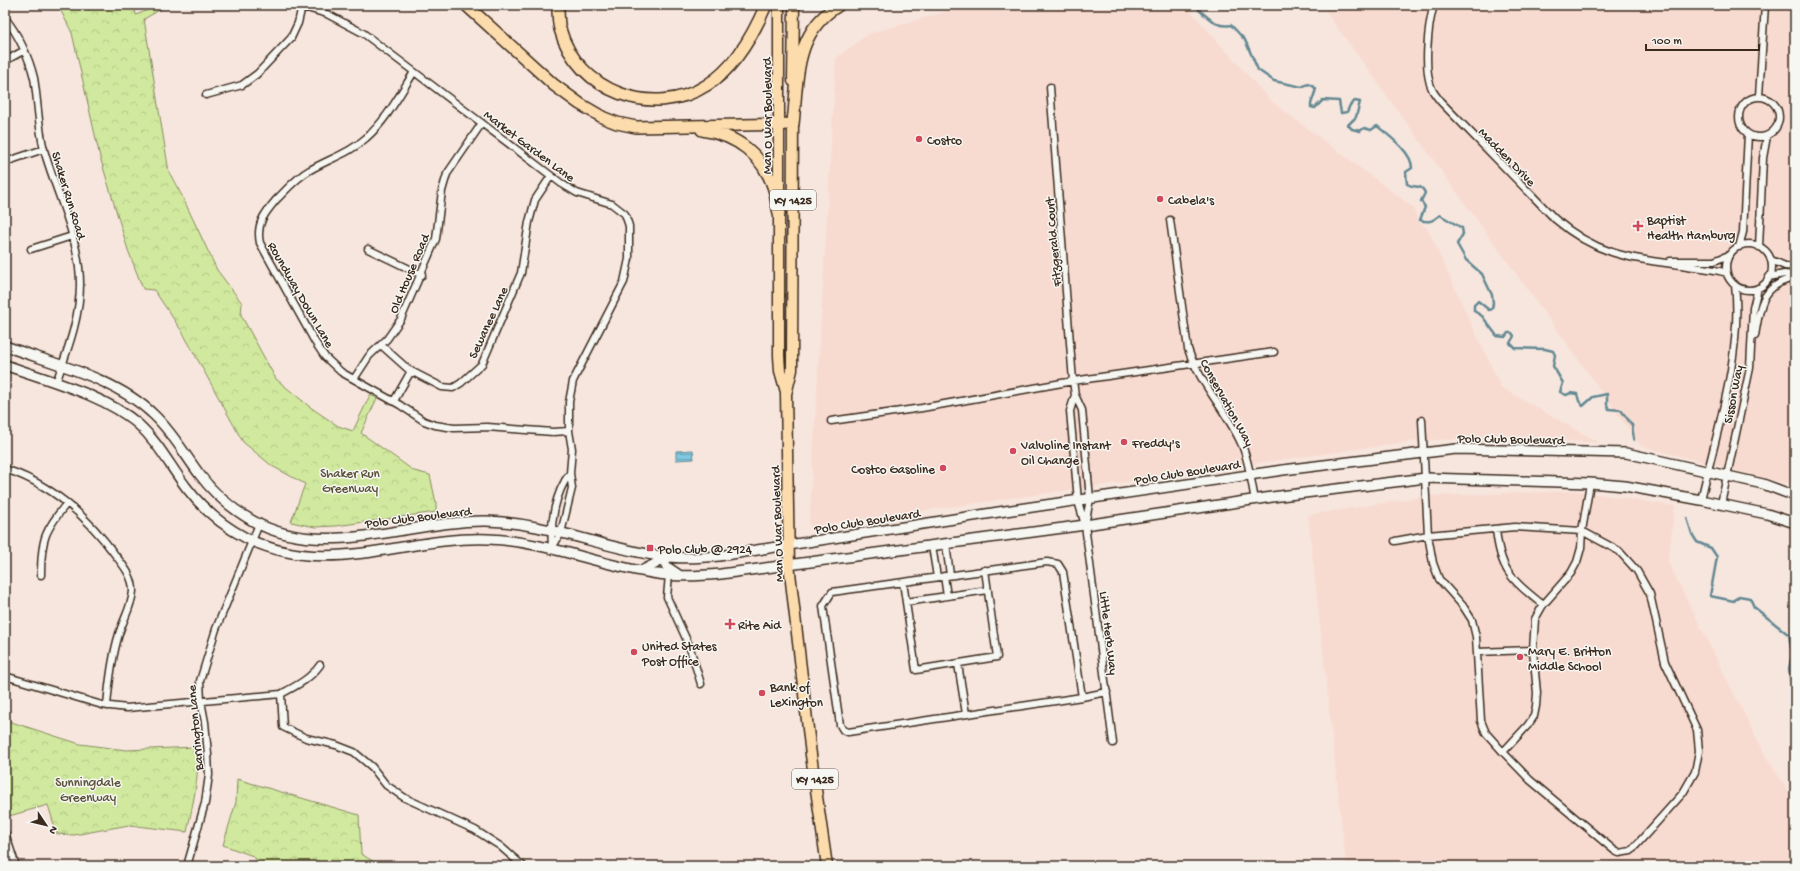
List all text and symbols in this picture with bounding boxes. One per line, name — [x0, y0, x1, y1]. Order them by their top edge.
scale bar — [1646, 26, 1759, 52]
text: 100 m — [1651, 35, 1682, 49]
street label: Man O War Boulevard — [761, 56, 776, 174]
street label: Market Garden Lane — [480, 108, 577, 186]
street label: Madden Drive — [1474, 125, 1538, 190]
marker: Costco — [914, 134, 924, 144]
place label: Costco — [927, 134, 962, 149]
street label: Shaker Run Road — [47, 150, 88, 243]
road number: KY 1425 — [770, 190, 816, 210]
marker: Cabela's — [1155, 194, 1165, 204]
place label: Cabela's — [1168, 194, 1215, 209]
street label: Fitzgerald Court — [1043, 195, 1066, 288]
place label: Baptist Health Hamburg — [1646, 214, 1735, 244]
marker: Baptist Health Hamburg — [1632, 220, 1644, 232]
street label: Old House Road — [387, 231, 434, 316]
street label: Roundway Down Lane — [263, 240, 336, 351]
street label: Sewanee Lane — [466, 284, 513, 361]
street label: Conservation Way — [1196, 357, 1256, 450]
street label: Sisson Way — [1721, 363, 1748, 425]
street label: Polo Club Boulevard — [1456, 432, 1566, 449]
marker: Freddy's — [1119, 437, 1129, 447]
place label: Freddy's — [1131, 437, 1181, 452]
place label: Valvoline Instant Oil Change — [1020, 439, 1112, 469]
marker: Valvoline Instant Oil Change — [1008, 446, 1018, 456]
street label: Polo Club Boulevard — [1132, 457, 1243, 489]
place label: Costco Gasoline — [851, 463, 935, 478]
marker: Costco Gasoline — [938, 463, 948, 473]
street label: Man O War Boulevard — [769, 464, 788, 582]
park label: Shaker Run Greenway — [320, 467, 381, 497]
street label: Polo Club Boulevard — [363, 504, 474, 533]
street label: Polo Club Boulevard — [812, 506, 923, 538]
marker: Polo Club @ 2924 — [645, 543, 655, 553]
place label: Polo Club @ 2924 — [657, 543, 752, 558]
street label: Little Herb Way — [1095, 591, 1120, 677]
marker: Rite Aid — [725, 619, 735, 629]
place label: Rite Aid — [738, 619, 782, 634]
place label: United States Post Office — [641, 640, 718, 670]
place label: Mary E. Britton Middle School — [1528, 645, 1612, 675]
marker: United States Post Office — [629, 647, 639, 657]
marker: Mary E. Britton Middle School — [1515, 652, 1525, 662]
place label: Bank of Lexington — [769, 681, 824, 711]
street label: Barrington Lane — [185, 684, 208, 772]
marker: Bank of Lexington — [757, 688, 767, 698]
road number: KY 1425 — [792, 769, 838, 789]
park label: Sunningdale Greenway — [55, 776, 121, 806]
north arrow — [26, 805, 66, 845]
text: N — [46, 823, 60, 836]

